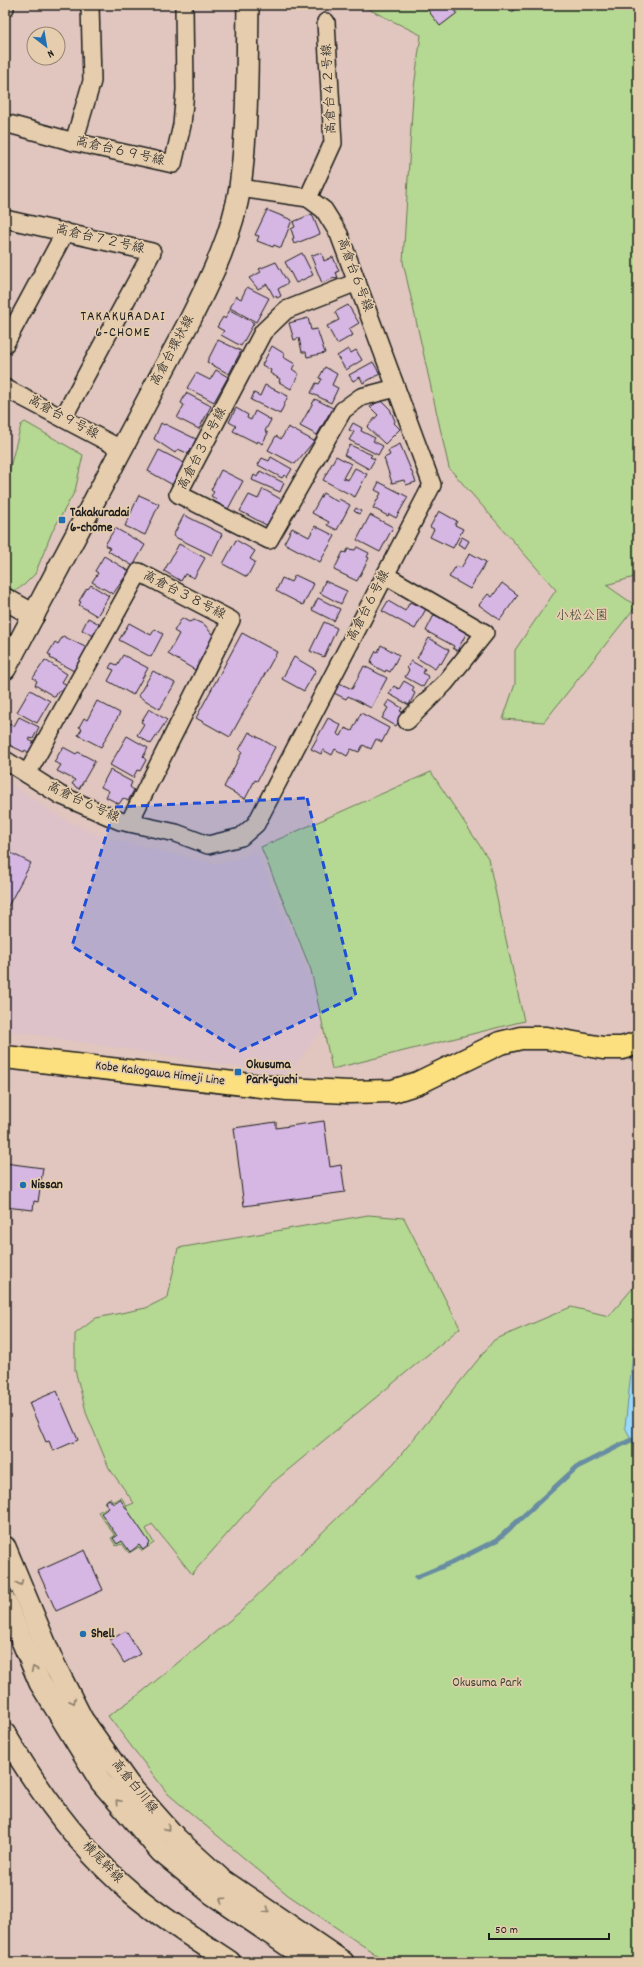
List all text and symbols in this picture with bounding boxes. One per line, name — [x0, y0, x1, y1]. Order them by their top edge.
north arrow — [26, 26, 66, 66]
street label: 高倉台４２号線 — [318, 42, 342, 135]
text: N — [43, 45, 57, 61]
street label: 高倉台６９号線 — [74, 133, 167, 172]
street label: 高倉台７２号線 — [54, 221, 147, 260]
street label: 高倉台６号線 — [331, 235, 377, 316]
district label: TAKAKURADAI 6-CHOME — [80, 307, 166, 343]
street label: 高倉台環状線 — [146, 311, 200, 390]
street label: 高倉台９号線 — [24, 391, 103, 445]
street label: 高倉台３９号線 — [174, 403, 233, 494]
place label: Takakuradai 6-chome — [70, 504, 130, 538]
marker: Takakuradai 6-chome — [57, 515, 67, 525]
street label: 高倉台６号線 — [343, 566, 396, 645]
street label: 高倉台３８号線 — [139, 567, 230, 626]
park label: 小松公園 — [556, 607, 608, 626]
street label: 高倉台６号線 — [44, 778, 123, 829]
place label: Okusuma Park-guchi — [246, 1056, 298, 1090]
street label: Kobe Kakogawa Himeji Line — [94, 1057, 226, 1091]
marker: Okusuma Park-guchi — [233, 1067, 243, 1077]
place label: Nissan — [31, 1176, 63, 1195]
marker: Nissan — [18, 1180, 28, 1190]
one-way arrow — [15, 1578, 23, 1586]
place label: Shell — [91, 1625, 116, 1644]
marker: Shell — [78, 1629, 88, 1639]
one-way arrow — [30, 1665, 38, 1672]
park label: Okusuma Park — [452, 1674, 522, 1693]
one-way arrow — [68, 1697, 76, 1704]
street label: 高倉白川線 — [106, 1756, 162, 1819]
one-way arrow — [115, 1799, 122, 1807]
one-way arrow — [162, 1823, 170, 1831]
street label: 横尾幹線 — [77, 1838, 128, 1889]
one-way arrow — [219, 1897, 226, 1905]
one-way arrow — [263, 1905, 270, 1913]
scale bar — [489, 1915, 609, 1941]
text: 50 m — [495, 1922, 518, 1939]

